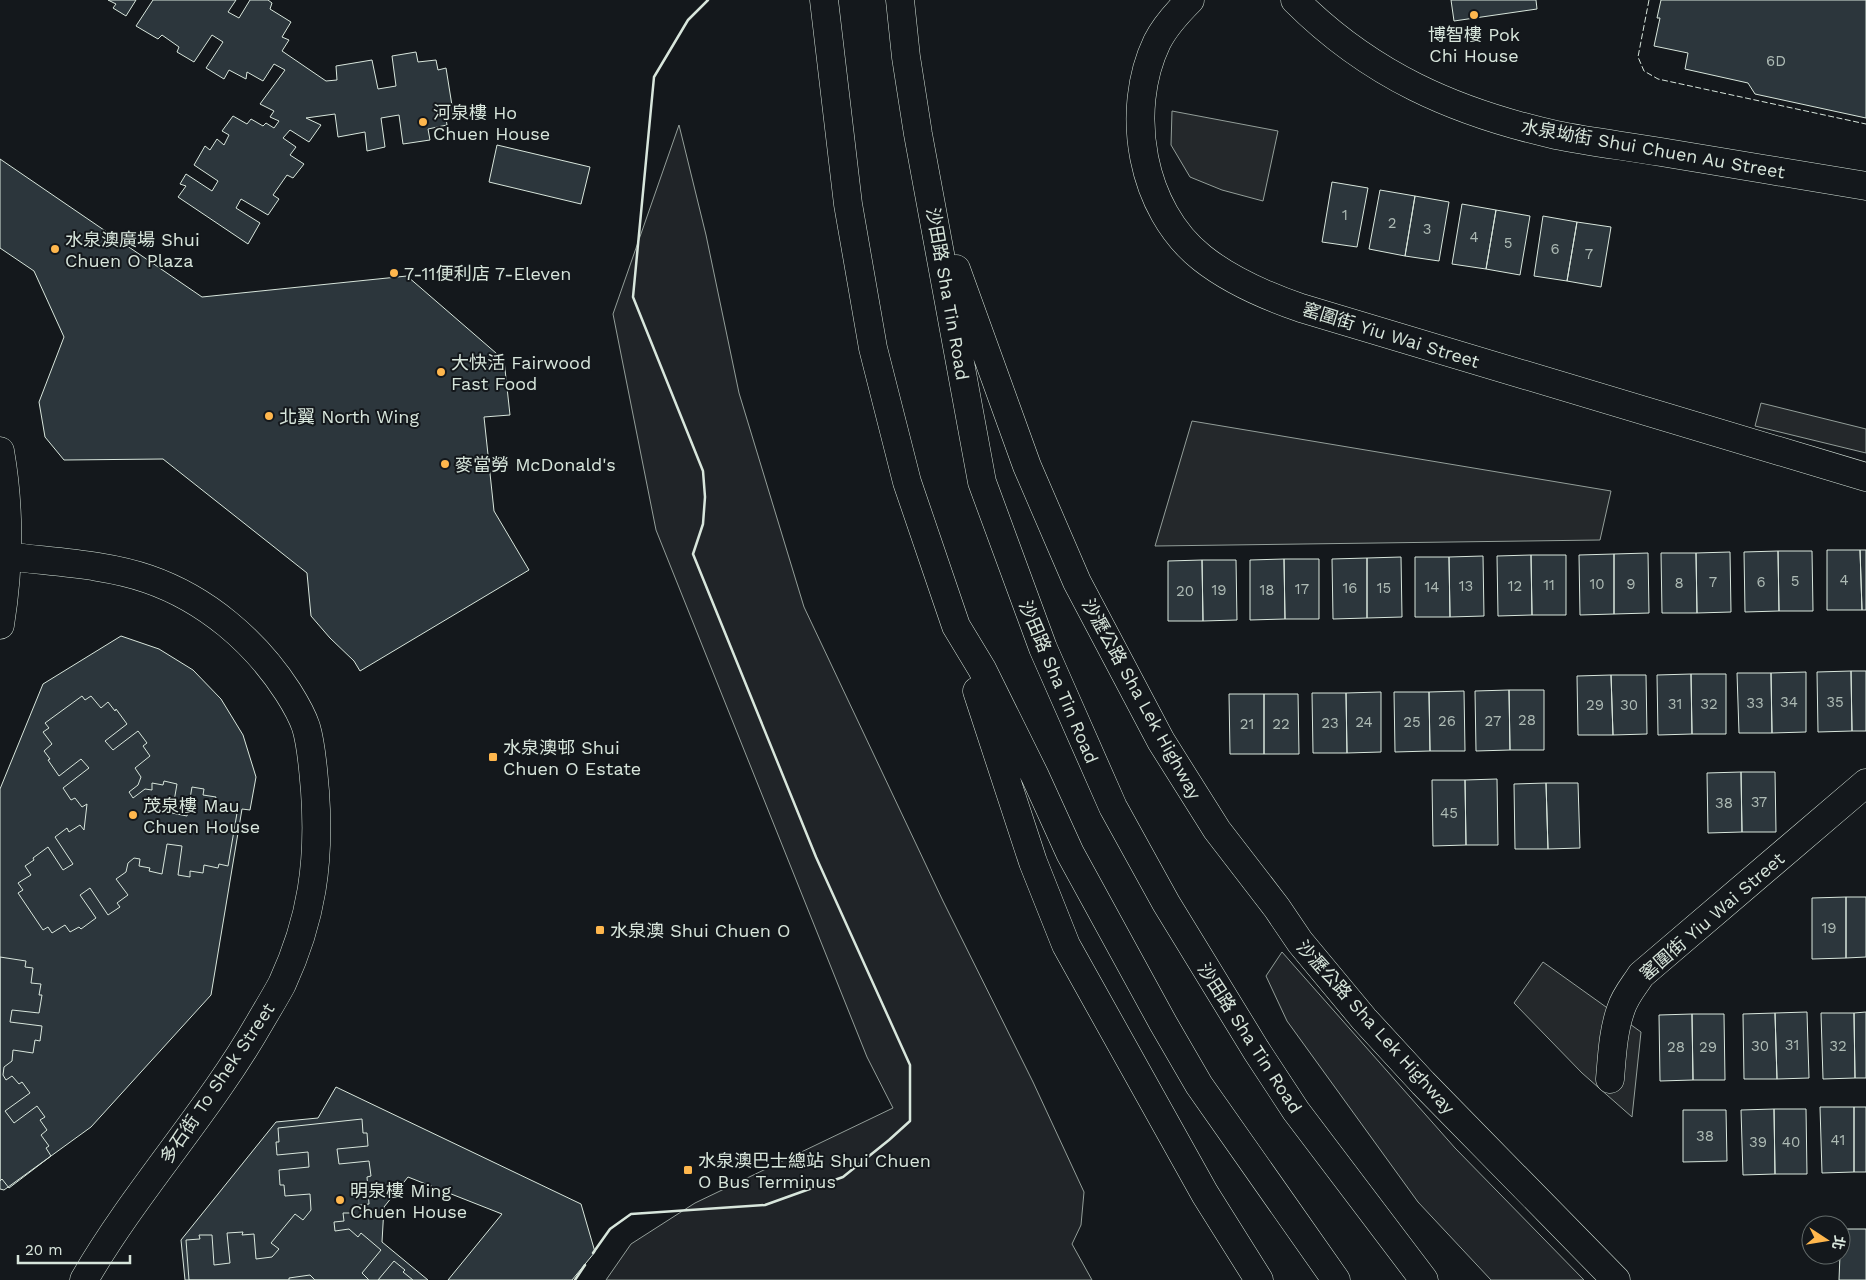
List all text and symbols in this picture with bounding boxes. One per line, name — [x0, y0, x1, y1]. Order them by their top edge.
marker: 博智樓 Pok Chi House — [1468, 9, 1480, 21]
place label: 博智樓 Pok Chi House — [1428, 24, 1520, 66]
house number: 6D — [1766, 52, 1786, 70]
place label: 河泉樓 Ho Chuen House — [433, 102, 550, 144]
street label: 水泉坳街 Shui Chuen Au Street — [1519, 115, 1787, 183]
marker: 河泉樓 Ho Chuen House — [417, 116, 429, 128]
street label: 沙田路 Sha Tin Road — [922, 206, 974, 382]
house number: 1 — [1342, 206, 1348, 224]
house number: 2 — [1388, 214, 1396, 232]
house number: 3 — [1423, 220, 1431, 238]
house number: 4 — [1469, 228, 1479, 246]
place label: 水泉澳廣場 Shui Chuen O Plaza — [65, 229, 200, 271]
house number: 5 — [1504, 234, 1512, 252]
house number: 6 — [1550, 240, 1560, 258]
marker: 水泉澳廣場 Shui Chuen O Plaza — [49, 243, 61, 255]
house number: 7 — [1585, 245, 1593, 263]
place label: 7-11便利店 7-Eleven — [404, 263, 571, 284]
marker: 7-11便利店 7-Eleven — [388, 267, 400, 279]
street label: 窰圍街 Yiu Wai Street — [1300, 298, 1482, 372]
place label: 大快活 Fairwood Fast Food — [451, 352, 591, 394]
marker: 大快活 Fairwood Fast Food — [435, 366, 447, 378]
place label: 北翼 North Wing — [279, 406, 419, 427]
marker: 北翼 North Wing — [263, 410, 275, 422]
place label: 麥當勞 McDonald's — [455, 454, 616, 475]
marker: 麥當勞 McDonald's — [439, 458, 451, 470]
house number: 4 — [1839, 571, 1849, 589]
house number: 5 — [1791, 572, 1799, 590]
house number: 7 — [1709, 573, 1717, 591]
house number: 6 — [1756, 573, 1766, 591]
house number: 8 — [1674, 574, 1684, 592]
house number: 10 — [1589, 575, 1605, 593]
house number: 9 — [1626, 575, 1636, 593]
house number: 11 — [1543, 576, 1555, 594]
house number: 13 — [1459, 577, 1473, 595]
house number: 12 — [1508, 577, 1522, 595]
house number: 14 — [1424, 578, 1440, 596]
house number: 16 — [1343, 579, 1357, 597]
house number: 15 — [1377, 579, 1391, 597]
house number: 17 — [1295, 580, 1309, 598]
house number: 19 — [1211, 581, 1227, 599]
house number: 18 — [1259, 581, 1275, 599]
house number: 20 — [1176, 582, 1194, 600]
street label: 沙瀝公路 Sha Lek Highway — [1078, 595, 1206, 804]
street label: 沙田路 Sha Tin Road — [1015, 597, 1103, 767]
house number: 34 — [1780, 693, 1798, 711]
house number: 35 — [1826, 693, 1844, 711]
house number: 33 — [1746, 694, 1764, 712]
house number: 31 — [1668, 695, 1682, 713]
house number: 32 — [1700, 695, 1718, 713]
house number: 29 — [1586, 696, 1604, 714]
house number: 30 — [1620, 696, 1638, 714]
house number: 28 — [1518, 711, 1536, 729]
house number: 26 — [1438, 712, 1456, 730]
house number: 27 — [1485, 712, 1501, 730]
house number: 24 — [1355, 713, 1373, 731]
house number: 25 — [1403, 713, 1421, 731]
house number: 23 — [1321, 714, 1339, 732]
house number: 21 — [1240, 715, 1254, 733]
house number: 22 — [1272, 715, 1290, 733]
place label: 水泉澳邨 Shui Chuen O Estate — [503, 737, 641, 779]
marker: 水泉澳邨 Shui Chuen O Estate — [487, 751, 499, 763]
house number: 37 — [1751, 793, 1767, 811]
house number: 38 — [1715, 794, 1733, 812]
place label: 茂泉樓 Mau Chuen House — [143, 795, 260, 837]
house number: 45 — [1440, 804, 1458, 822]
marker: 茂泉樓 Mau Chuen House — [127, 809, 139, 821]
street label: 窰圍街 Yiu Wai Street — [1636, 847, 1789, 984]
house number: 19 — [1821, 919, 1837, 937]
place label: 水泉澳 Shui Chuen O — [610, 920, 791, 941]
marker: 水泉澳 Shui Chuen O — [594, 924, 606, 936]
street label: 沙瀝公路 Sha Lek Highway — [1293, 936, 1460, 1119]
street label: 沙田路 Sha Tin Road — [1194, 959, 1306, 1117]
street label: 多石街 To Shek Street — [155, 998, 279, 1167]
house number: 31 — [1785, 1036, 1799, 1054]
house number: 30 — [1751, 1037, 1769, 1055]
house number: 32 — [1829, 1037, 1847, 1055]
house number: 28 — [1667, 1038, 1685, 1056]
house number: 29 — [1699, 1038, 1717, 1056]
house number: 38 — [1696, 1127, 1714, 1145]
house number: 41 — [1831, 1131, 1845, 1149]
house number: 39 — [1749, 1133, 1767, 1151]
house number: 40 — [1782, 1133, 1800, 1151]
place label: 水泉澳巴士總站 Shui Chuen O Bus Terminus — [698, 1150, 931, 1192]
marker: 水泉澳巴士總站 Shui Chuen O Bus Terminus — [682, 1164, 694, 1176]
place label: 明泉樓 Ming Chuen House — [350, 1180, 467, 1222]
marker: 明泉樓 Ming Chuen House — [334, 1194, 346, 1206]
north arrow — [1801, 1215, 1851, 1265]
scale bar — [18, 1232, 130, 1264]
text: 北 — [1829, 1234, 1848, 1251]
text: 20 m — [25, 1241, 63, 1259]

